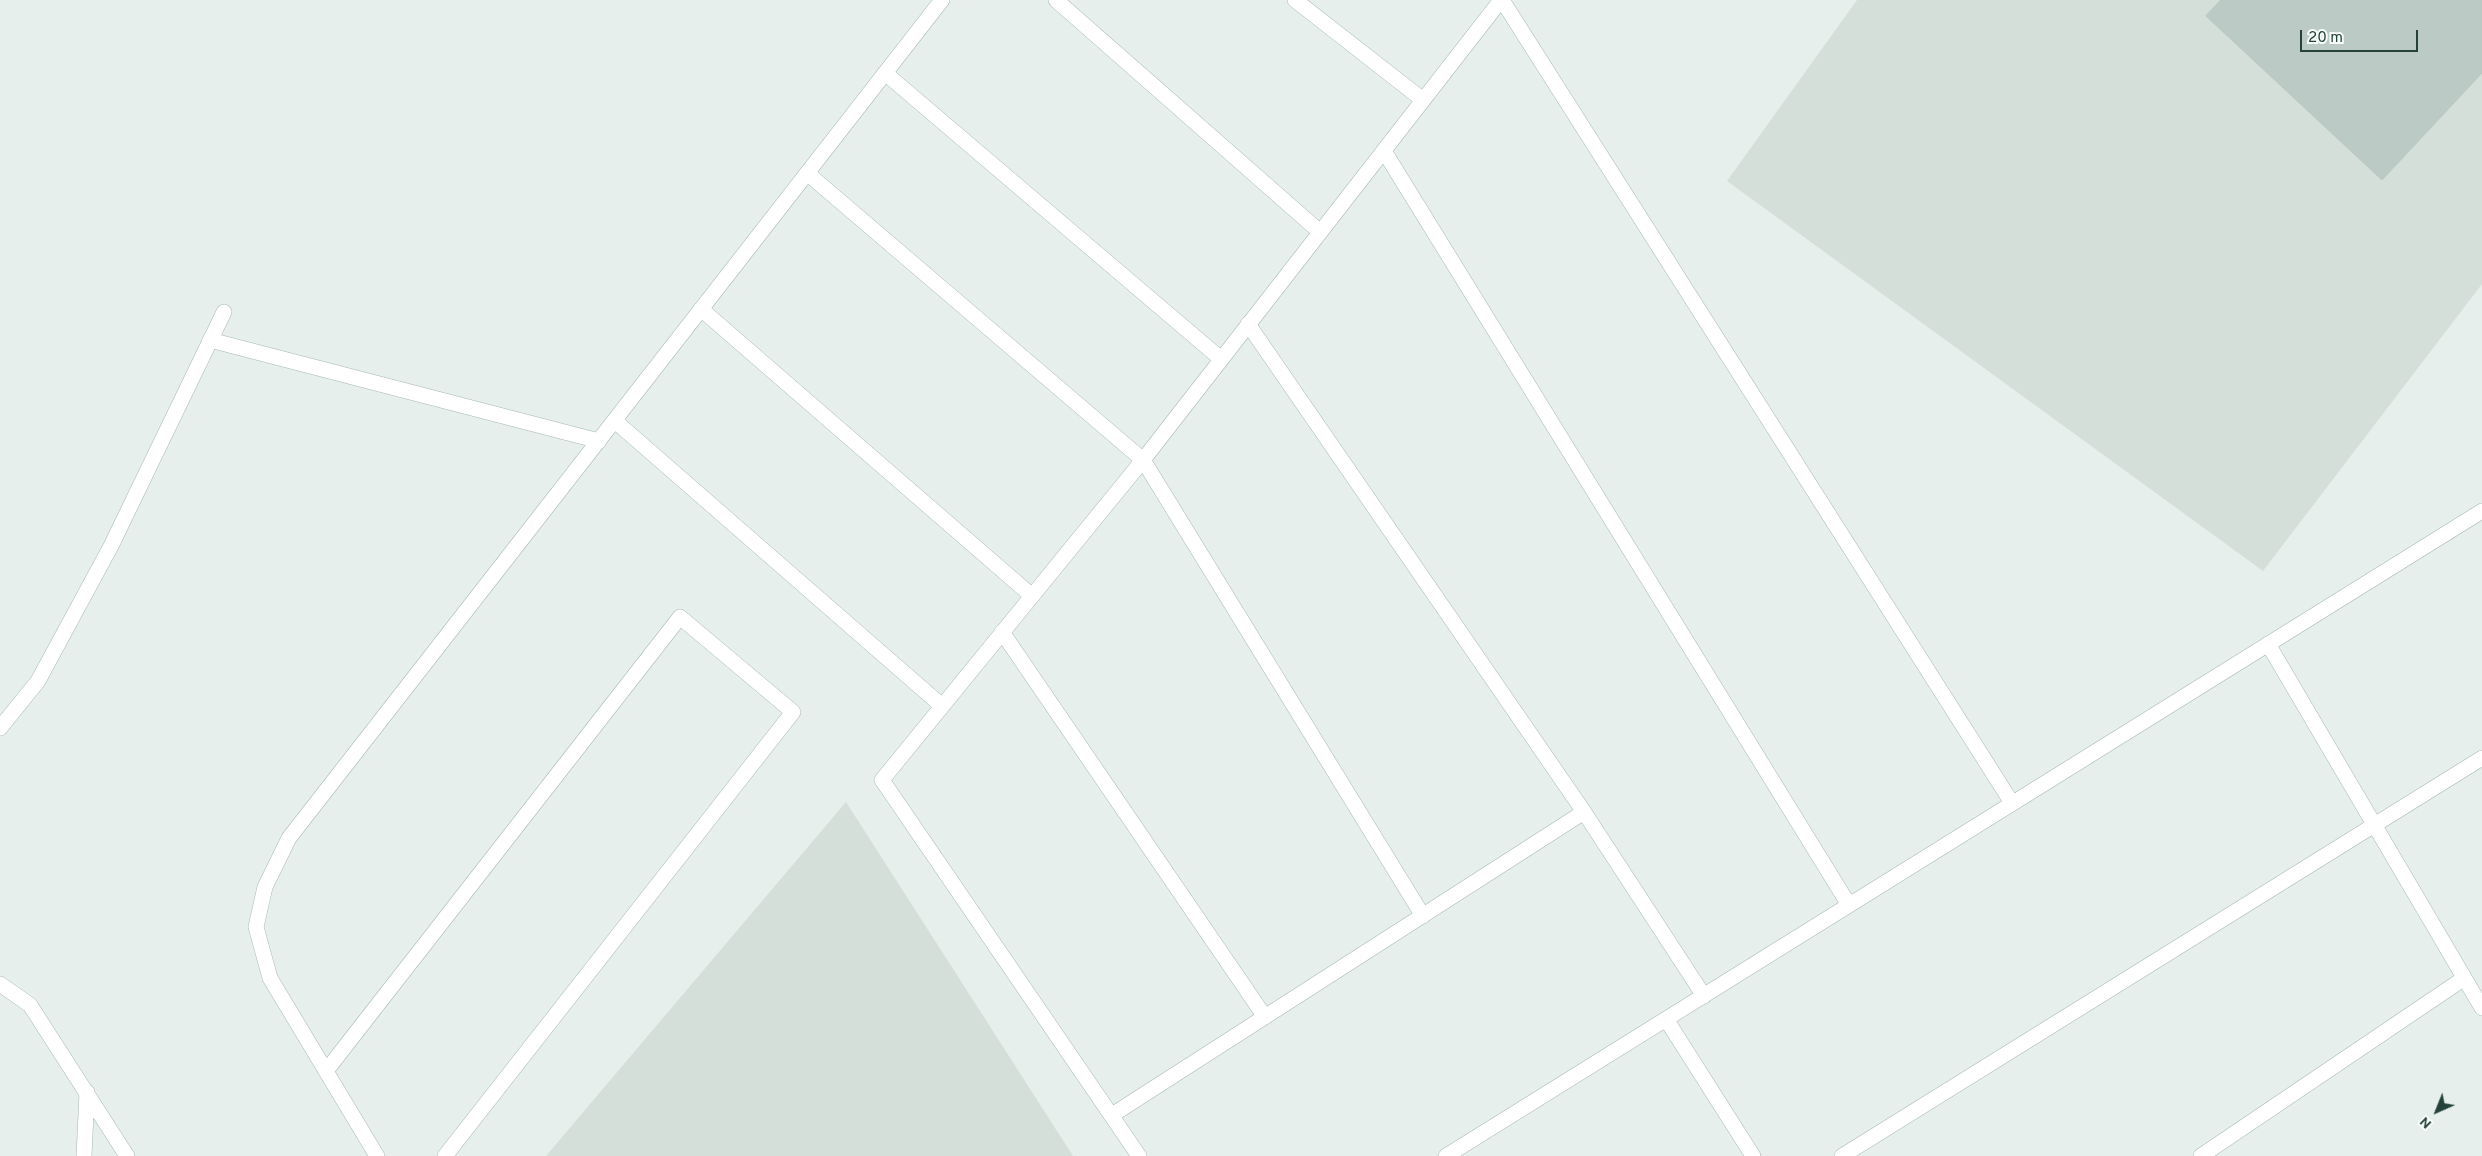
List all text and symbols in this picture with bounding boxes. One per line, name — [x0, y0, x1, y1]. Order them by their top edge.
scale bar — [2302, 20, 2420, 52]
text: 20 m — [2308, 29, 2343, 48]
north arrow — [2412, 1086, 2462, 1136]
text: N — [2417, 1113, 2436, 1132]

